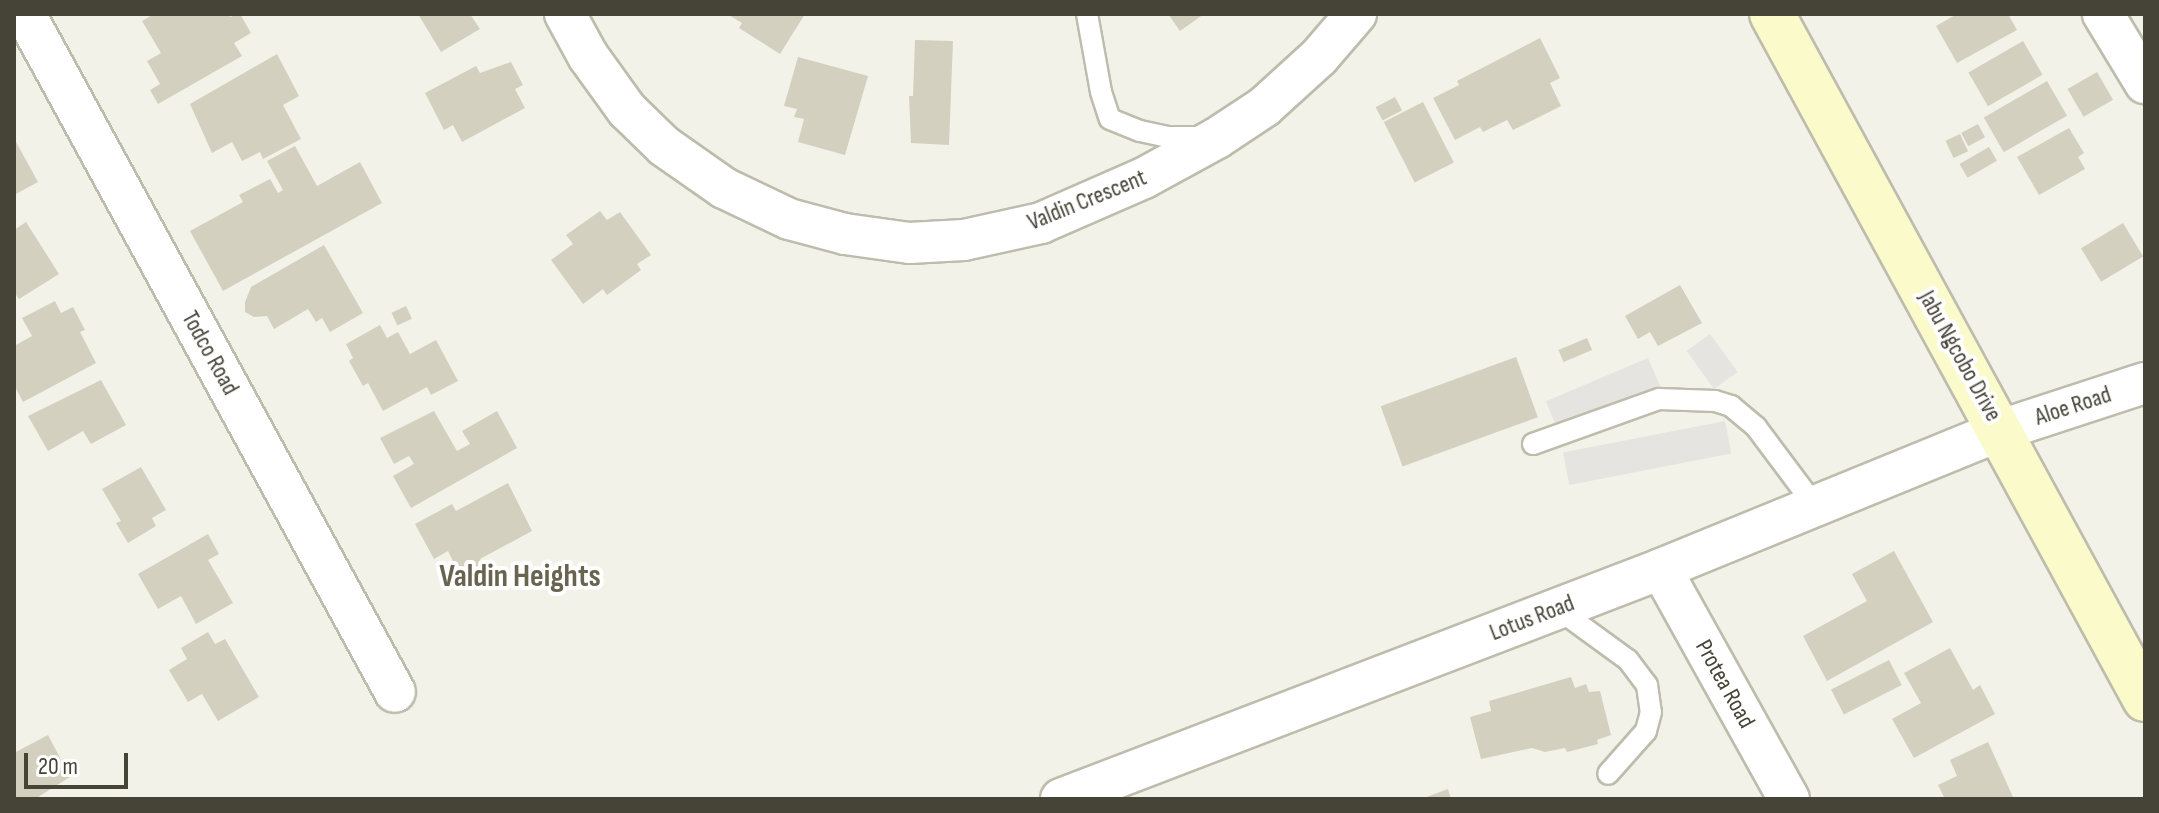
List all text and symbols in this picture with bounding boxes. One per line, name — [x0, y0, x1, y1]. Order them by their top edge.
street label: Valdin Crescent — [1023, 163, 1151, 237]
street label: Jabu Ngcobo Drive — [1912, 286, 2008, 426]
street label: Todco Road — [175, 306, 245, 400]
street label: Aloe Road — [2031, 380, 2115, 432]
district label: Valdin Heights — [439, 558, 601, 596]
street label: Lotus Road — [1486, 589, 1578, 647]
street label: Protea Road — [1689, 635, 1761, 733]
scale bar — [28, 737, 132, 787]
text: 20 m — [38, 752, 78, 781]

